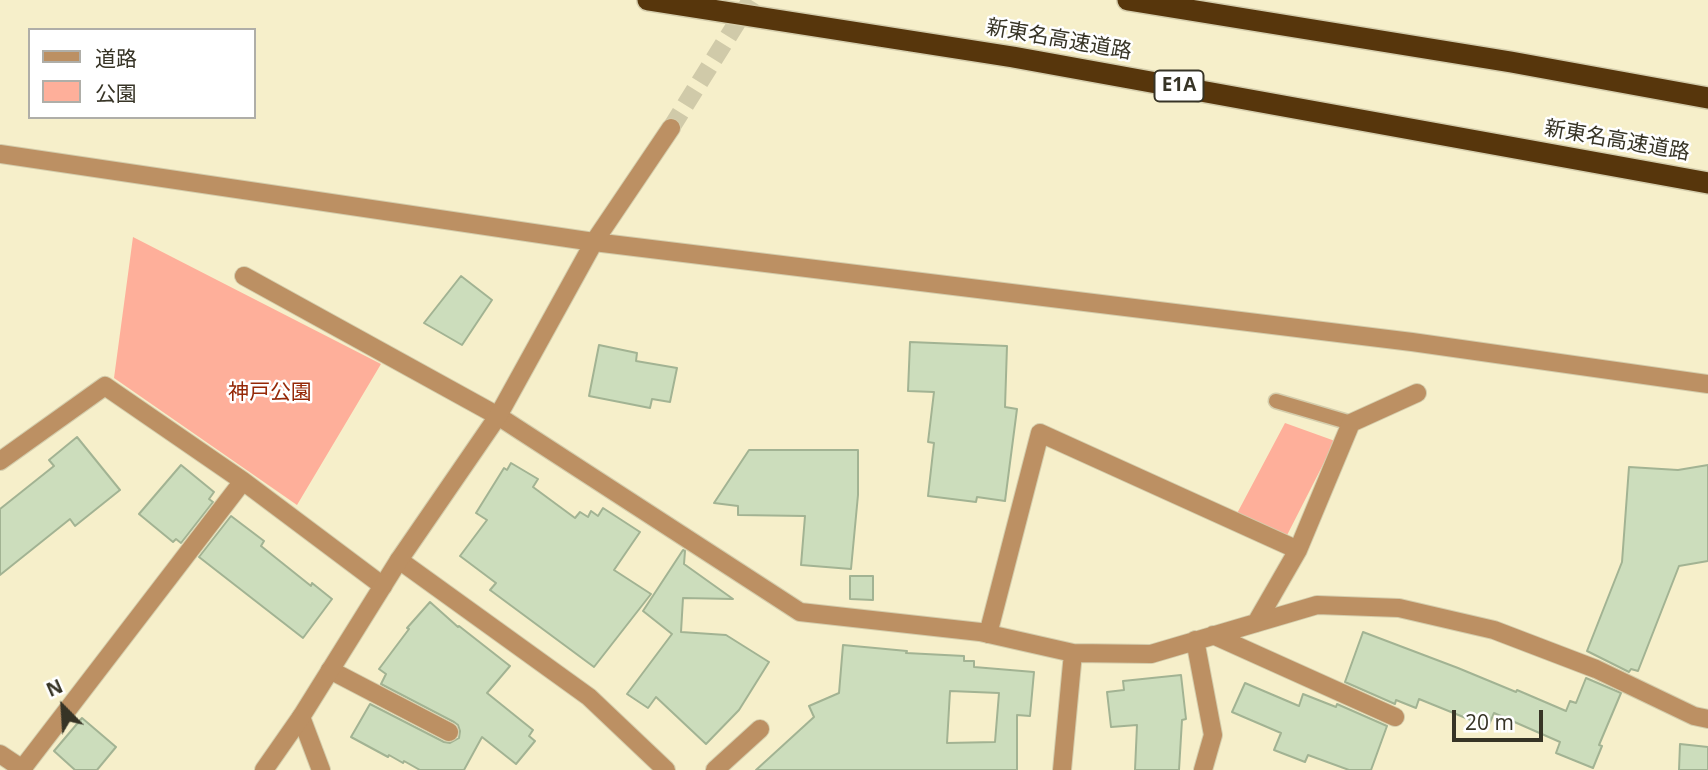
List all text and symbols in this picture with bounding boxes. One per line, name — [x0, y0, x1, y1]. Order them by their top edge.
street label: 新東名高速道路 — [984, 15, 1134, 65]
legend — [28, 28, 256, 119]
text: 道路 — [95, 44, 137, 72]
road number: E1A — [1154, 71, 1204, 102]
text: 公園 — [95, 79, 137, 107]
street label: 新東名高速道路 — [1542, 116, 1692, 166]
park label: 神戸公園 — [228, 380, 312, 406]
north arrow — [28, 672, 98, 742]
text: N — [42, 673, 67, 703]
scale bar — [1456, 696, 1547, 740]
text: 20 m — [1465, 708, 1514, 736]

